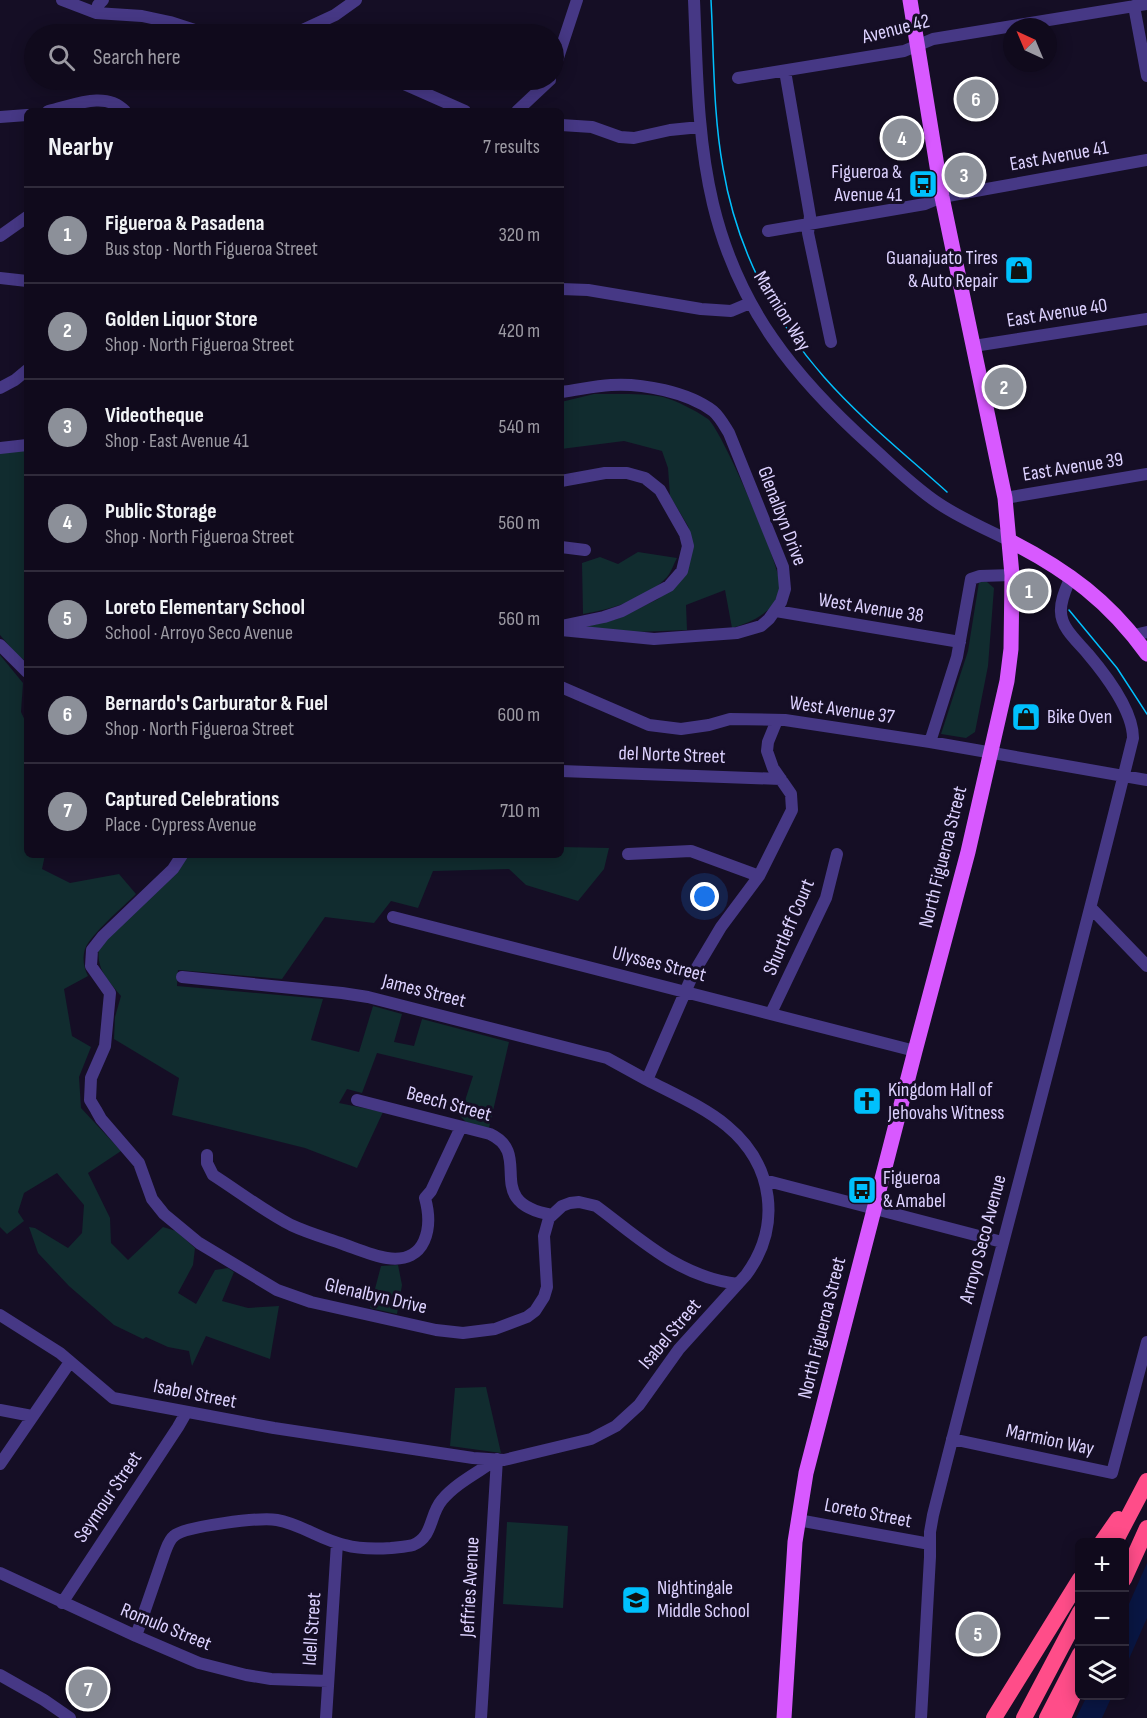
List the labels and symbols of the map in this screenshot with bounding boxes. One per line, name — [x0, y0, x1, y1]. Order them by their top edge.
street label: Avenue 42 — [859, 9, 932, 49]
north arrow — [1003, 18, 1057, 72]
pin: 6 — [956, 76, 996, 122]
pin: 4 — [882, 116, 922, 160]
street label: East Avenue 41 — [1008, 136, 1110, 176]
pin: 3 — [944, 152, 984, 198]
place label: Figueroa & Avenue 41 — [831, 160, 902, 207]
bus stop icon: Figueroa & Avenue 41 — [907, 168, 939, 200]
place label: Guanajuato Tires & Auto Repair — [886, 246, 998, 293]
shop icon: Guanajuato Tires & Auto Repair — [1003, 254, 1035, 286]
street label: Marmion Way — [748, 267, 816, 356]
street label: East Avenue 40 — [1005, 293, 1109, 333]
pin: 2 — [984, 364, 1024, 410]
street label: East Avenue 39 — [1021, 447, 1125, 487]
street label: Glenalbyn Drive — [752, 463, 812, 569]
pin: 1 — [1010, 568, 1048, 614]
street label: West Avenue 38 — [817, 588, 925, 628]
street label: West Avenue 37 — [788, 691, 896, 729]
shop icon: Bike Oven — [1010, 701, 1042, 733]
place label: Bike Oven — [1047, 705, 1112, 729]
street label: del Norte Street — [618, 741, 726, 769]
street label: North Figueroa Street — [914, 784, 972, 930]
street label: Shurtleff Court — [758, 875, 820, 979]
your location — [690, 882, 719, 911]
street label: Ulysses Street — [609, 941, 709, 987]
street label: James Street — [379, 969, 468, 1013]
place label: Kingdom Hall of Jehovahs Witness — [887, 1078, 1004, 1125]
street label: Beech Street — [404, 1081, 494, 1127]
church icon: Kingdom Hall of Jehovahs Witness — [851, 1085, 883, 1117]
place label: Figueroa & Amabel — [883, 1166, 946, 1213]
street label: Arroyo Seco Avenue — [954, 1172, 1012, 1307]
bus stop icon: Figueroa & Amabel — [846, 1174, 878, 1206]
street label: North Figueroa Street — [793, 1255, 851, 1401]
street label: Glenalbyn Drive — [322, 1273, 430, 1319]
street label: Isabel Street — [634, 1294, 706, 1374]
street label: Isabel Street — [151, 1374, 239, 1414]
street label: Marmion Way — [1004, 1419, 1097, 1461]
street label: Seymour Street — [69, 1447, 147, 1547]
street label: Loreto Street — [822, 1493, 914, 1533]
street label: Jeffries Avenue — [455, 1536, 485, 1639]
place label: Nightingale Middle School — [657, 1576, 750, 1623]
school or university icon: Nightingale Middle School — [620, 1584, 652, 1616]
street label: Idell Street — [297, 1592, 327, 1666]
street label: Romulo Street — [117, 1598, 215, 1656]
pin: 5 — [958, 1612, 998, 1656]
pin: 7 — [68, 1666, 107, 1712]

